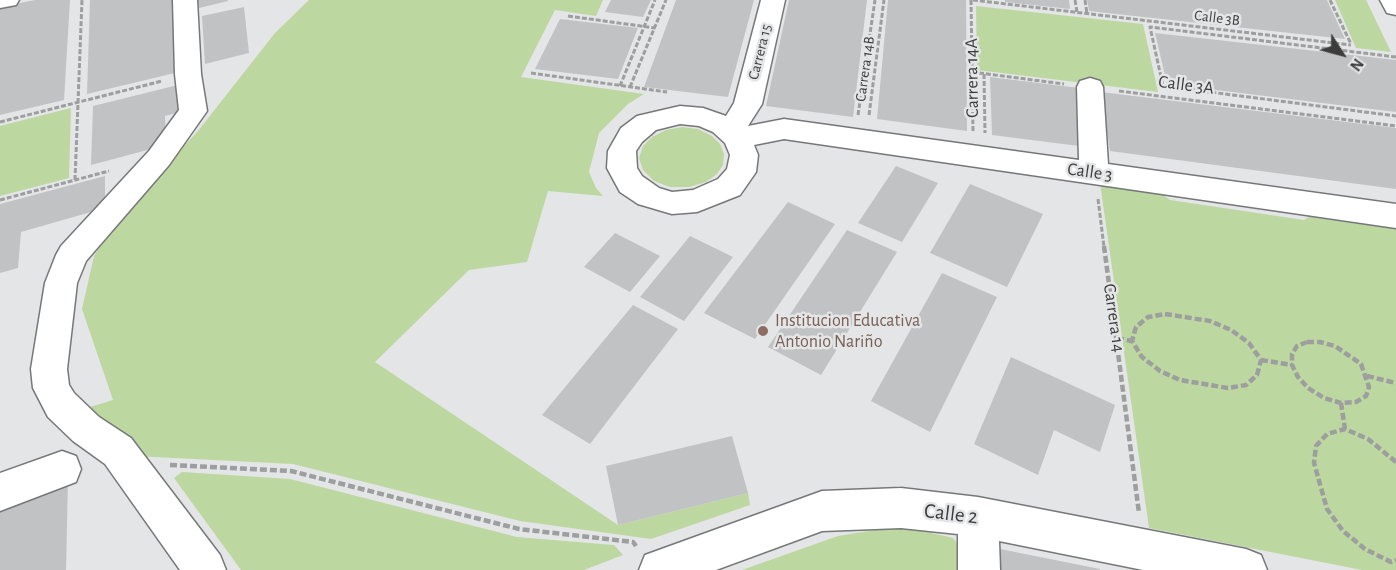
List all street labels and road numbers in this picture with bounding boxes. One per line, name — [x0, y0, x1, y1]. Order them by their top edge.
street label: Calle 3B — [1193, 6, 1241, 30]
street label: Carrera 15 — [744, 22, 776, 82]
street label: Carrera 14B — [852, 35, 878, 103]
street label: Carrera 14A — [961, 38, 983, 118]
street label: Calle 3A — [1157, 71, 1215, 99]
street label: Calle 3 — [1066, 158, 1114, 186]
street label: Carrera 14 — [1098, 282, 1130, 354]
street label: Calle 2 — [923, 498, 979, 530]

